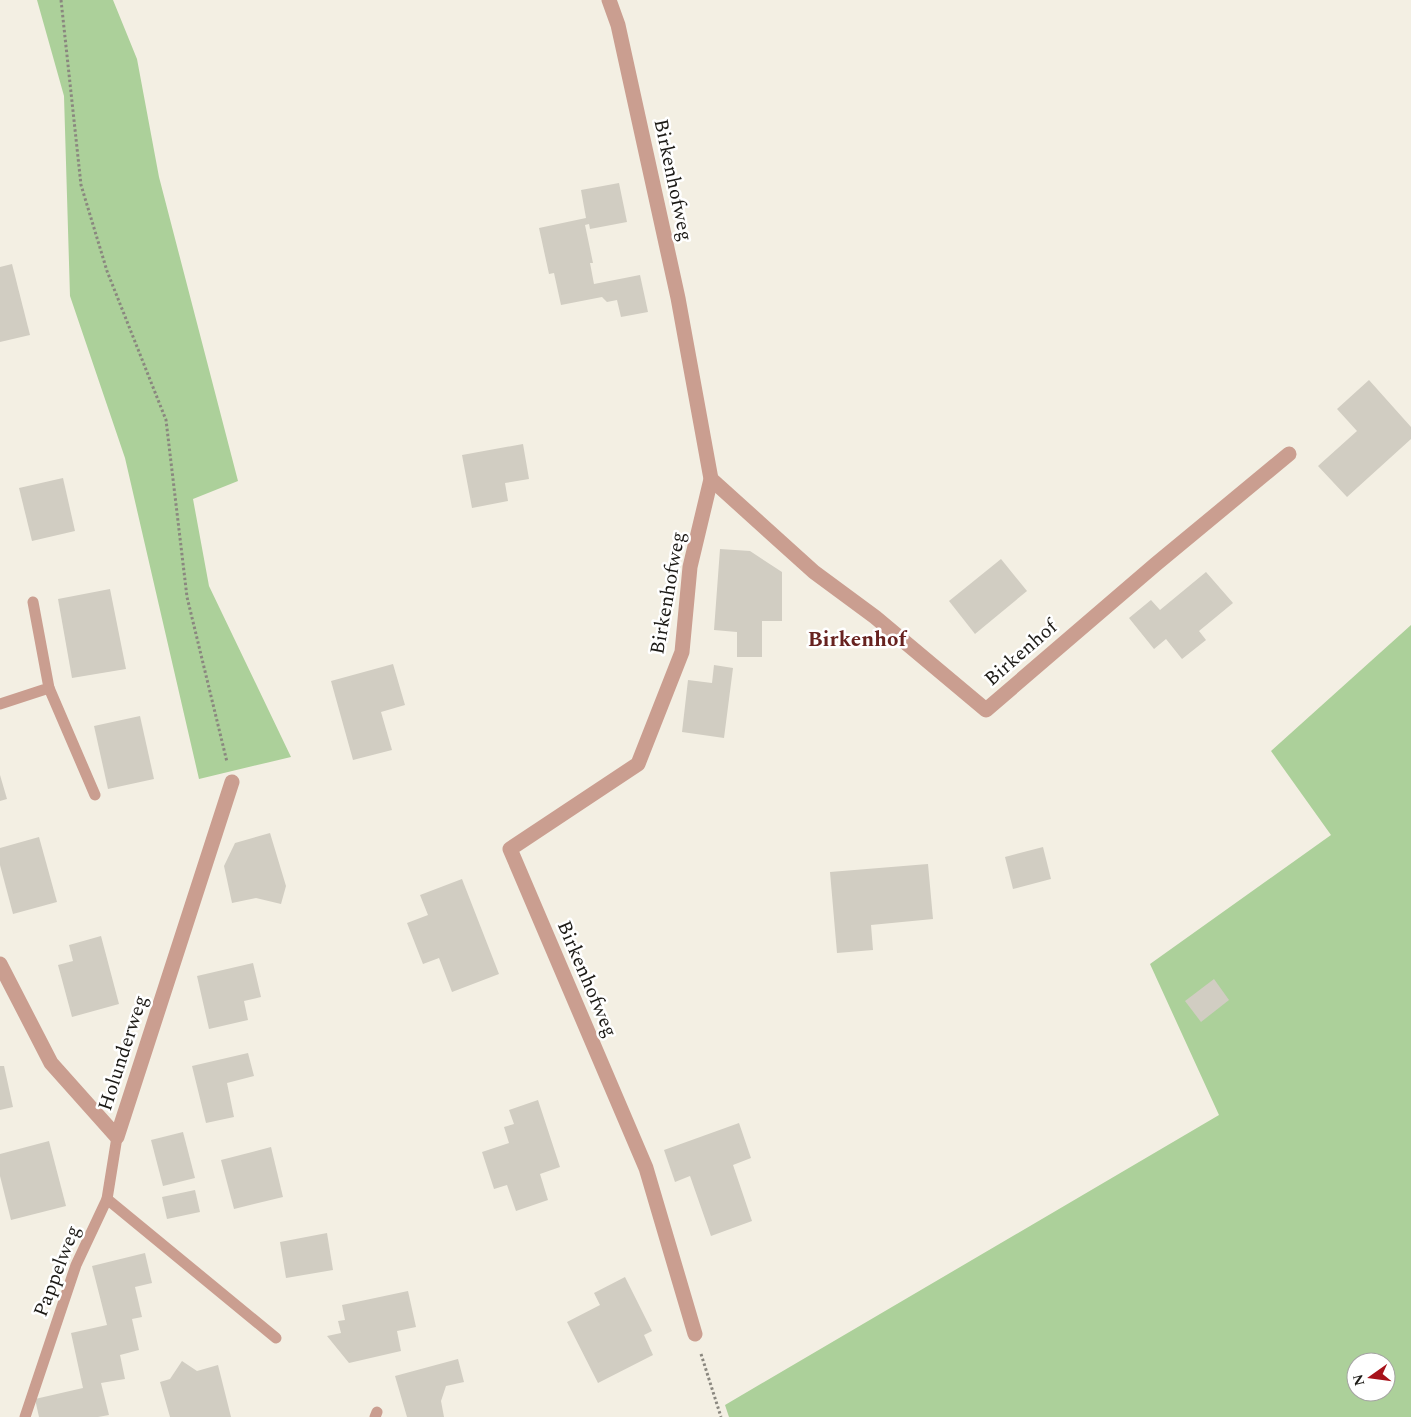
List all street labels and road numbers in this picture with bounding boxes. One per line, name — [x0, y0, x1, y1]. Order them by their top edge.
street label: Birkenhofweg — [645, 116, 701, 244]
street label: Birkenhofweg — [642, 529, 694, 657]
street label: Birkenhof — [978, 611, 1066, 693]
street label: Birkenhofweg — [549, 916, 625, 1042]
street label: Holunderweg — [90, 991, 156, 1115]
street label: Pappelweg — [26, 1221, 88, 1321]

